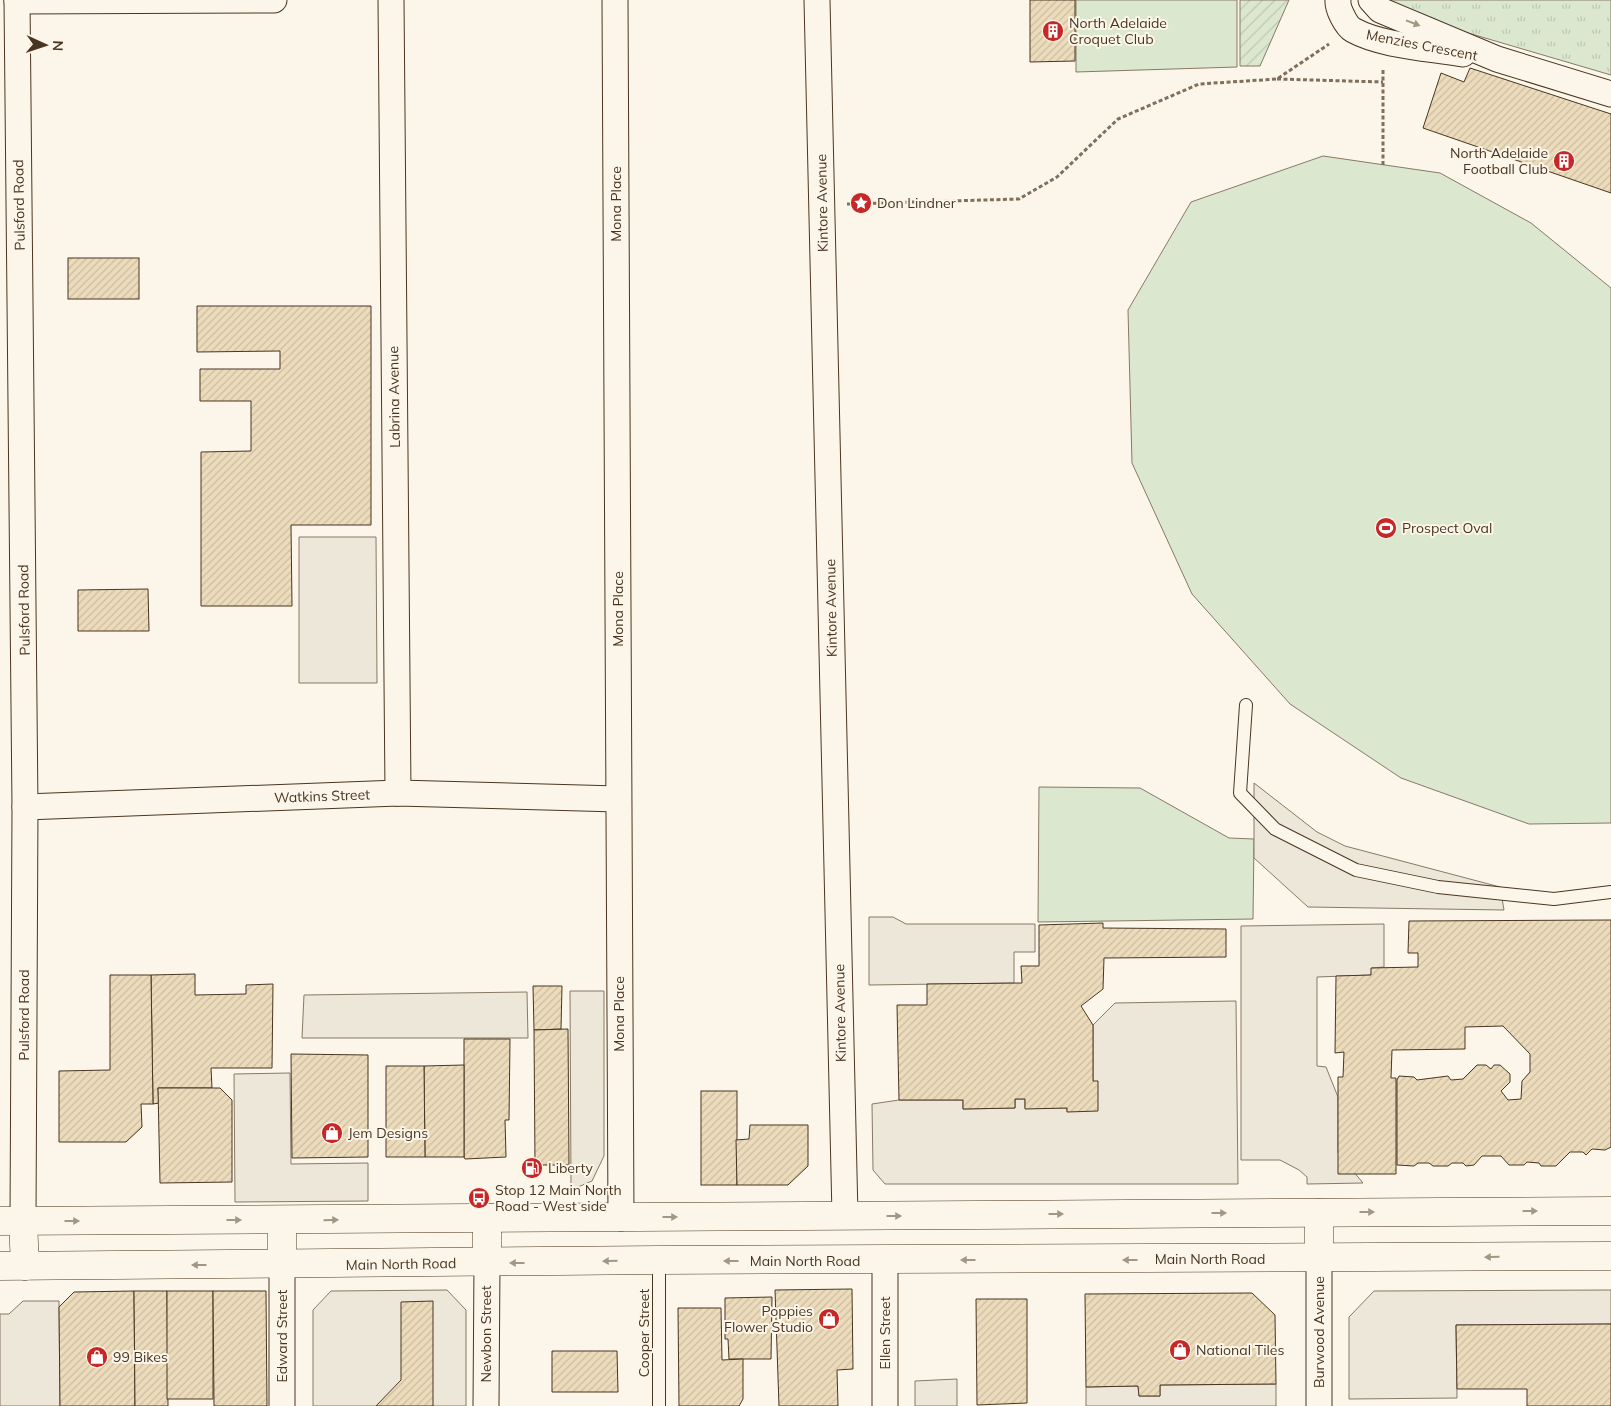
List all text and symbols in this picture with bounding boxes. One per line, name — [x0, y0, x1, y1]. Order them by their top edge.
place label: North Adelaide Croquet Club — [1069, 14, 1167, 48]
building icon: North Adelaide Croquet Club — [1041, 19, 1065, 43]
north arrow — [20, 20, 70, 70]
one-way arrow — [1405, 20, 1420, 27]
street label: Menzies Crescent — [1365, 25, 1479, 65]
text: N — [49, 40, 67, 51]
place label: North Adelaide Football Club — [1450, 144, 1548, 178]
building icon: North Adelaide Football Club — [1552, 149, 1576, 173]
street label: Kintore Avenue — [812, 154, 832, 252]
street label: Pulsford Road — [9, 159, 29, 251]
street label: Mona Place — [607, 166, 625, 242]
place icon: Don Lindner — [849, 191, 873, 215]
place label: Don Lindner — [877, 194, 957, 212]
street label: Labrina Avenue — [384, 346, 404, 448]
sports icon: Prospect Oval — [1374, 516, 1398, 540]
place label: Prospect Oval — [1402, 519, 1492, 537]
street label: Kintore Avenue — [821, 559, 841, 657]
street label: Pulsford Road — [14, 564, 34, 656]
street label: Mona Place — [609, 571, 627, 647]
street label: Watkins Street — [274, 785, 370, 807]
street label: Kintore Avenue — [830, 964, 850, 1062]
street label: Pulsford Road — [15, 969, 33, 1061]
street label: Mona Place — [610, 976, 628, 1052]
shop icon: Jem Designs — [320, 1121, 344, 1145]
place label: Jem Designs — [348, 1124, 428, 1142]
fuel station icon: Liberty — [520, 1156, 544, 1180]
place label: Liberty — [548, 1159, 593, 1177]
place label: Stop 12 Main North Road - West side — [495, 1181, 622, 1215]
bus stop icon: Stop 12 Main North Road - West side — [467, 1186, 491, 1210]
one-way arrow — [1522, 1207, 1538, 1215]
one-way arrow — [1360, 1208, 1376, 1216]
one-way arrow — [1211, 1209, 1227, 1217]
one-way arrow — [1048, 1210, 1064, 1218]
one-way arrow — [886, 1212, 902, 1220]
one-way arrow — [662, 1213, 678, 1221]
one-way arrow — [226, 1216, 242, 1224]
one-way arrow — [323, 1216, 339, 1224]
one-way arrow — [64, 1217, 80, 1225]
street label: Main North Road — [1155, 1250, 1265, 1268]
street label: Main North Road — [750, 1252, 860, 1270]
one-way arrow — [1484, 1253, 1500, 1261]
street label: Main North Road — [346, 1254, 456, 1274]
one-way arrow — [959, 1256, 975, 1264]
one-way arrow — [1122, 1256, 1138, 1264]
one-way arrow — [602, 1257, 618, 1265]
one-way arrow — [723, 1257, 739, 1265]
one-way arrow — [509, 1259, 525, 1267]
one-way arrow — [190, 1261, 206, 1269]
street label: Burwood Avenue — [1310, 1276, 1328, 1388]
street label: Newbon Street — [477, 1285, 495, 1383]
street label: Cooper Street — [635, 1289, 653, 1377]
street label: Edward Street — [273, 1290, 291, 1382]
street label: Ellen Street — [876, 1296, 894, 1370]
place label: Poppies Flower Studio — [724, 1302, 813, 1336]
shop icon: Poppies Flower Studio — [817, 1307, 841, 1331]
shop icon: National Tiles — [1168, 1338, 1192, 1362]
place label: National Tiles — [1196, 1341, 1284, 1359]
shop icon: 99 Bikes — [85, 1345, 109, 1369]
place label: 99 Bikes — [113, 1348, 168, 1366]

